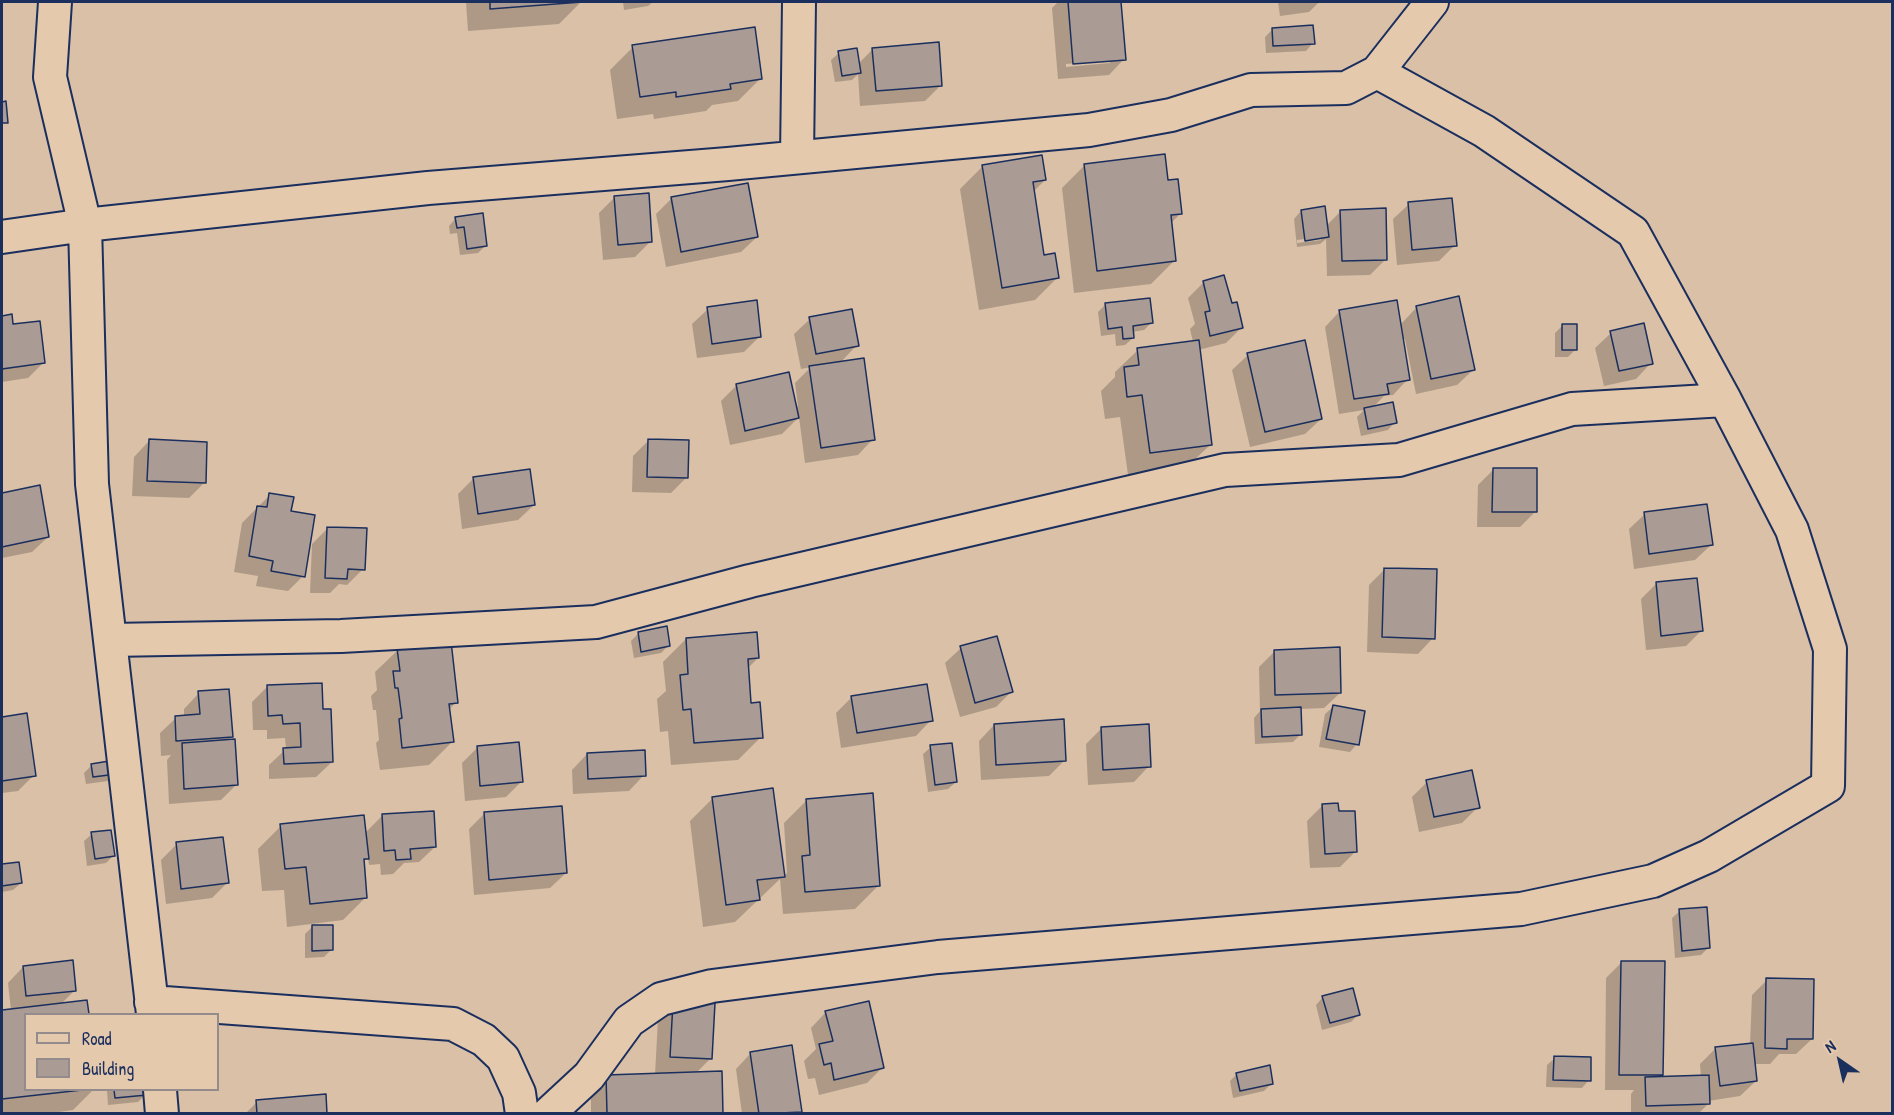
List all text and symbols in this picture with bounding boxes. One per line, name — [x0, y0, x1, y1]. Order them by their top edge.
legend — [24, 1013, 219, 1091]
text: Road — [82, 1026, 112, 1051]
north arrow — [1810, 1031, 1870, 1091]
text: N — [1820, 1035, 1840, 1058]
text: Building — [82, 1056, 134, 1081]

